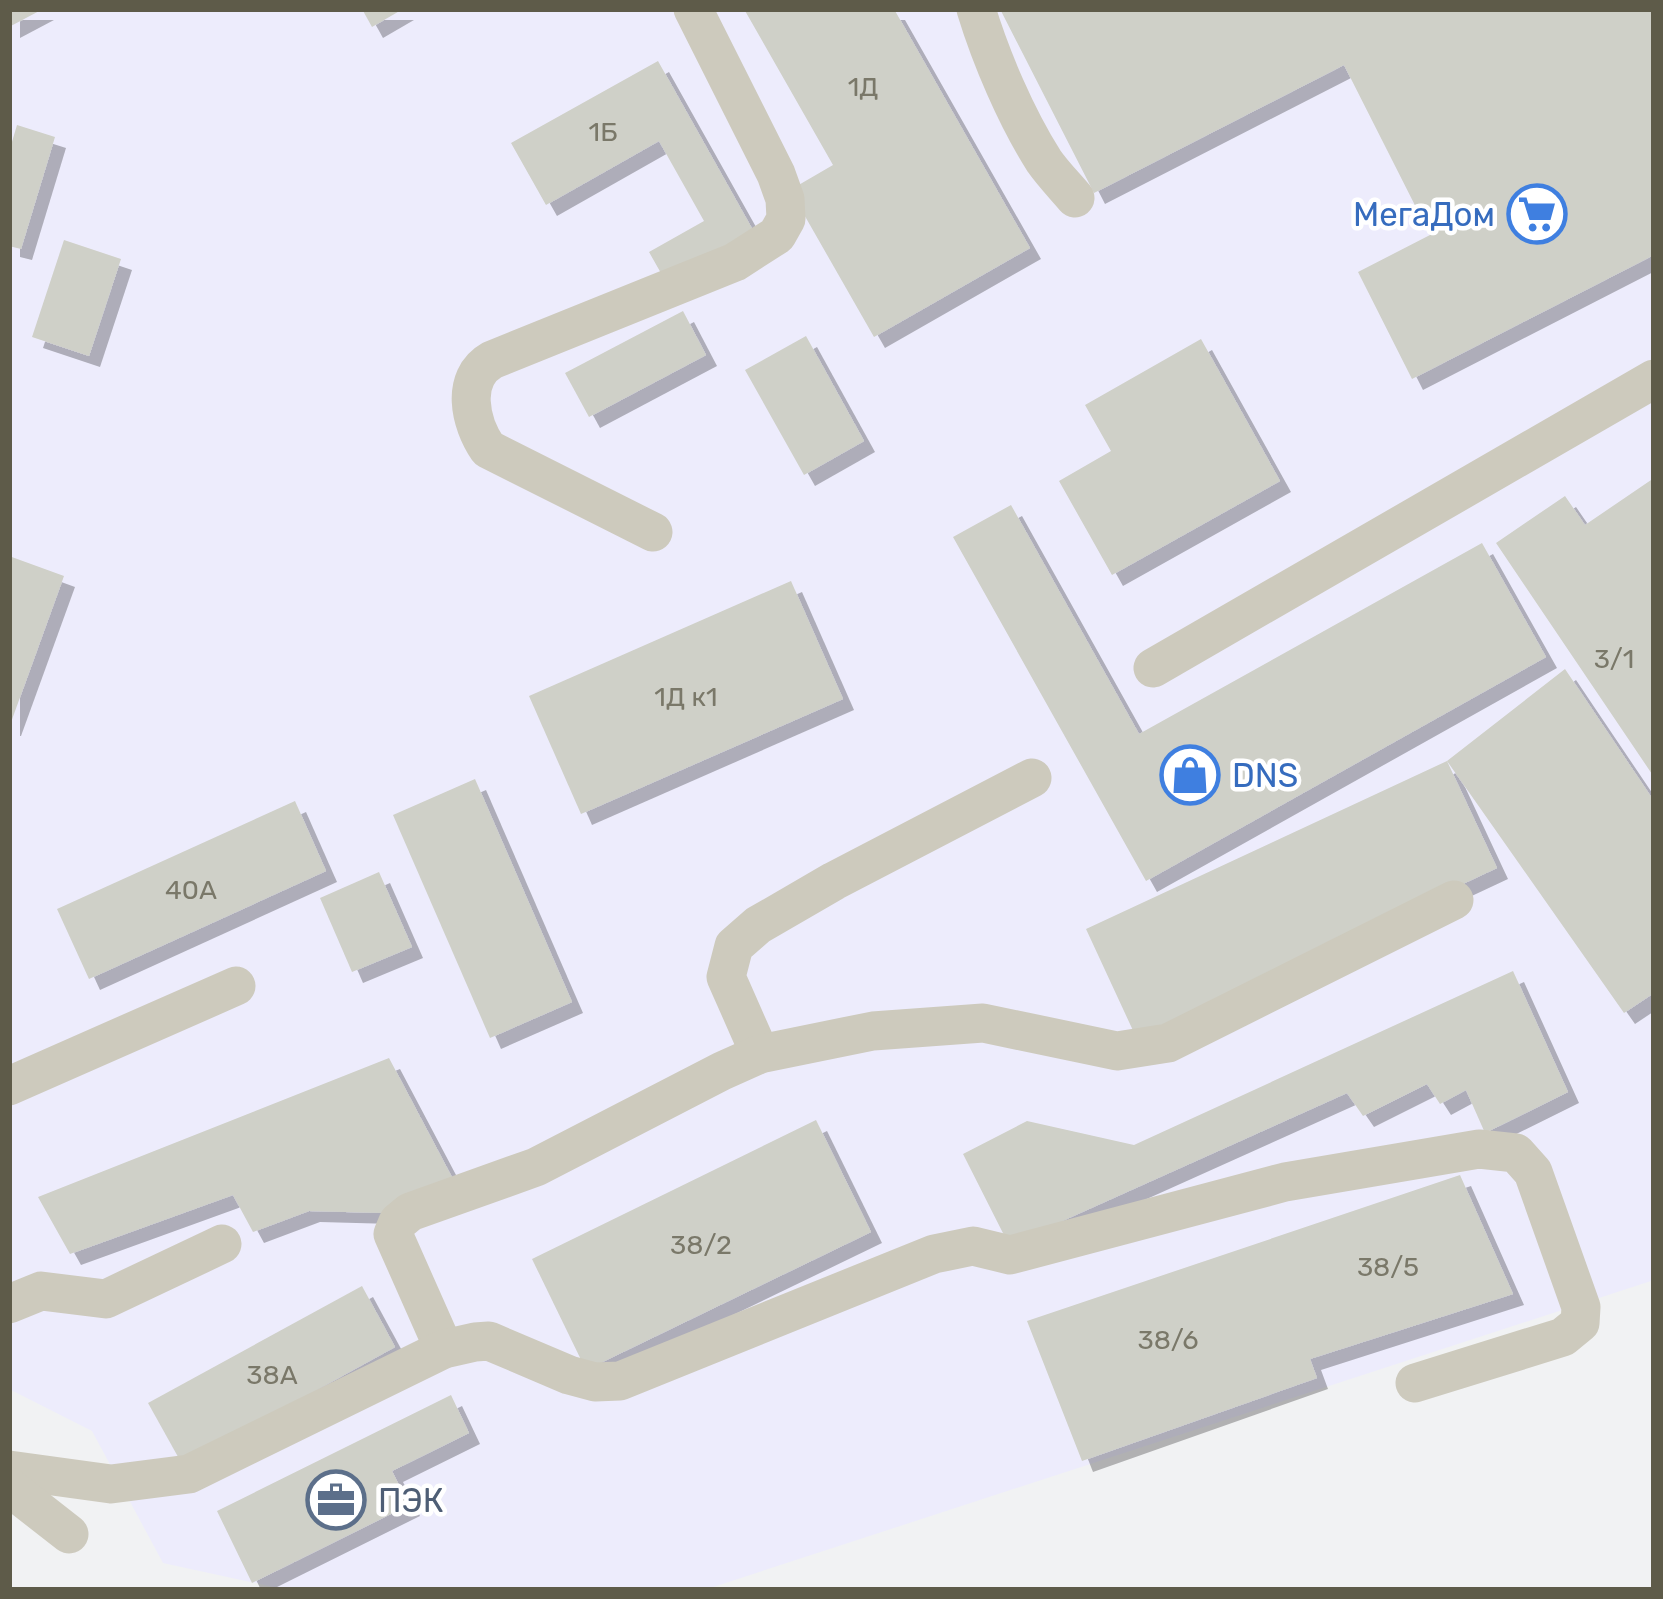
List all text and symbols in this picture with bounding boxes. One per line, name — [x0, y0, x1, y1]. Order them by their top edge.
house number: 1Д — [848, 71, 878, 103]
house number: 1Б — [589, 116, 617, 148]
supermarket icon: МегаДом — [1506, 183, 1568, 245]
place label: МегаДом — [1353, 195, 1495, 234]
house number: 3/1 — [1594, 643, 1634, 675]
house number: 1Д к1 — [654, 681, 718, 713]
shop icon: DNS — [1159, 744, 1221, 806]
place label: DNS — [1232, 756, 1298, 795]
house number: 40А — [165, 874, 217, 906]
house number: 38/2 — [670, 1229, 732, 1261]
house number: 38/5 — [1357, 1251, 1419, 1283]
house number: 38/6 — [1137, 1324, 1199, 1356]
house number: 38А — [246, 1359, 298, 1391]
office icon: ПЭК — [305, 1469, 367, 1531]
place label: ПЭК — [378, 1481, 444, 1520]

